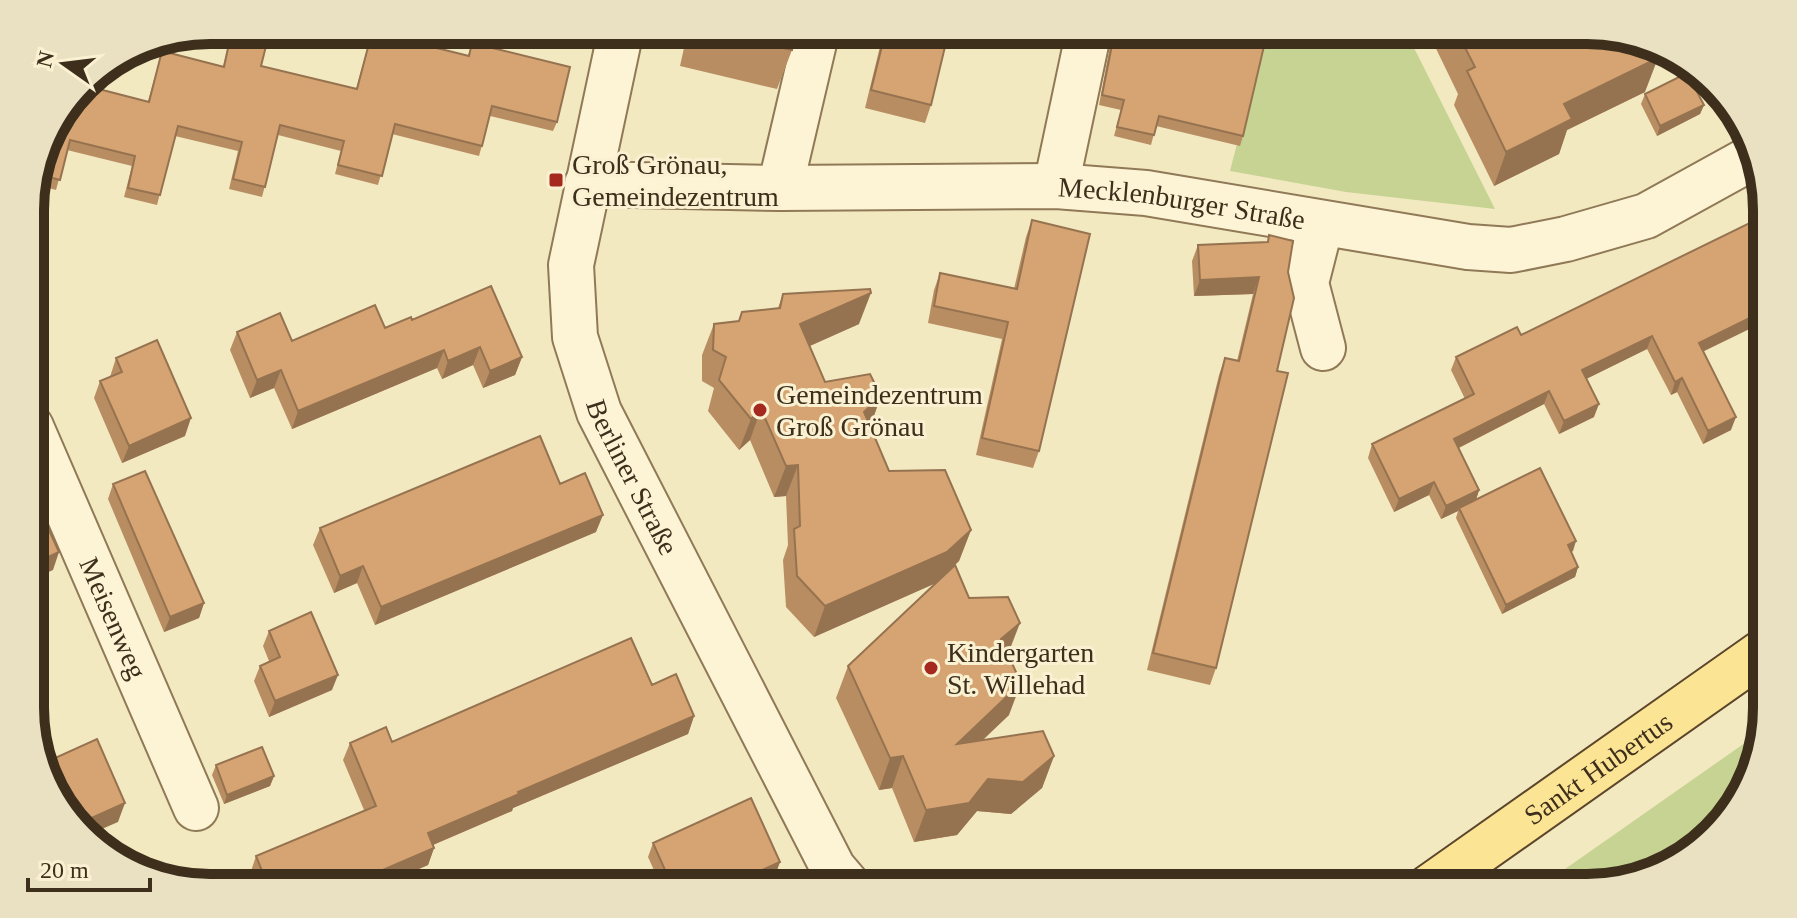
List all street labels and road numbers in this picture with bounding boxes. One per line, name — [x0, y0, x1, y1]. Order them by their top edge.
street label: Mecklenburger Straße — [1057, 171, 1308, 235]
street label: Berliner Straße — [580, 396, 685, 560]
street label: Meisenweg — [73, 553, 153, 683]
street label: Sankt Hubertus — [1518, 706, 1678, 831]

